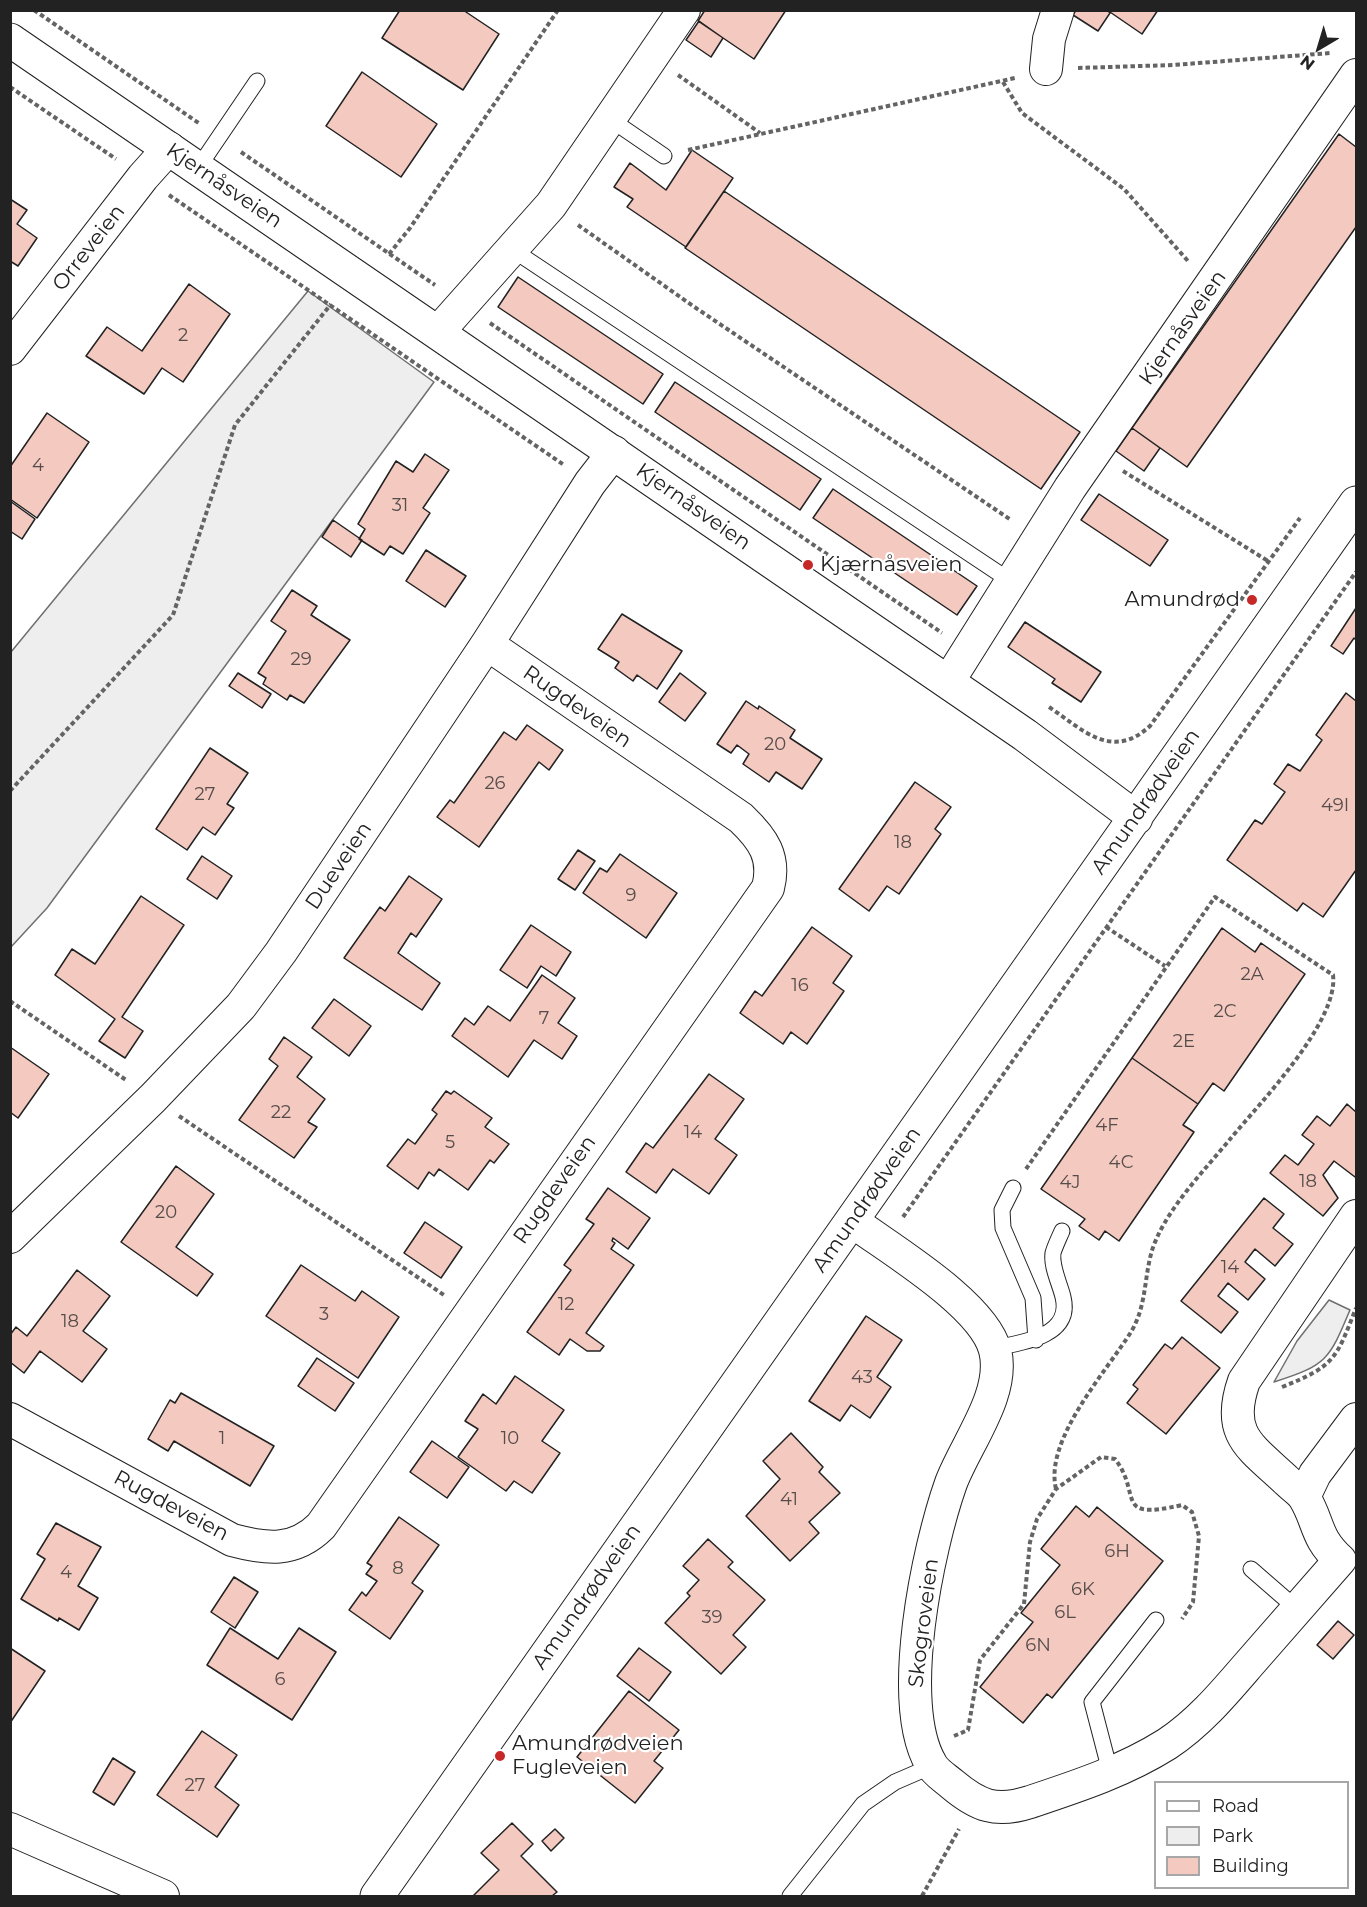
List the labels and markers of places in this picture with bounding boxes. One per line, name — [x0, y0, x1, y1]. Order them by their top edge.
place label: Kjærnåsveien — [820, 552, 963, 578]
marker: Kjærnåsveien — [801, 558, 815, 572]
place label: Amundrød — [1125, 587, 1240, 613]
marker: Amundrød — [1245, 593, 1259, 607]
place label: Amundrødveien Fugleveien — [512, 1731, 684, 1781]
marker: Amundrødveien Fugleveien — [493, 1749, 507, 1763]

